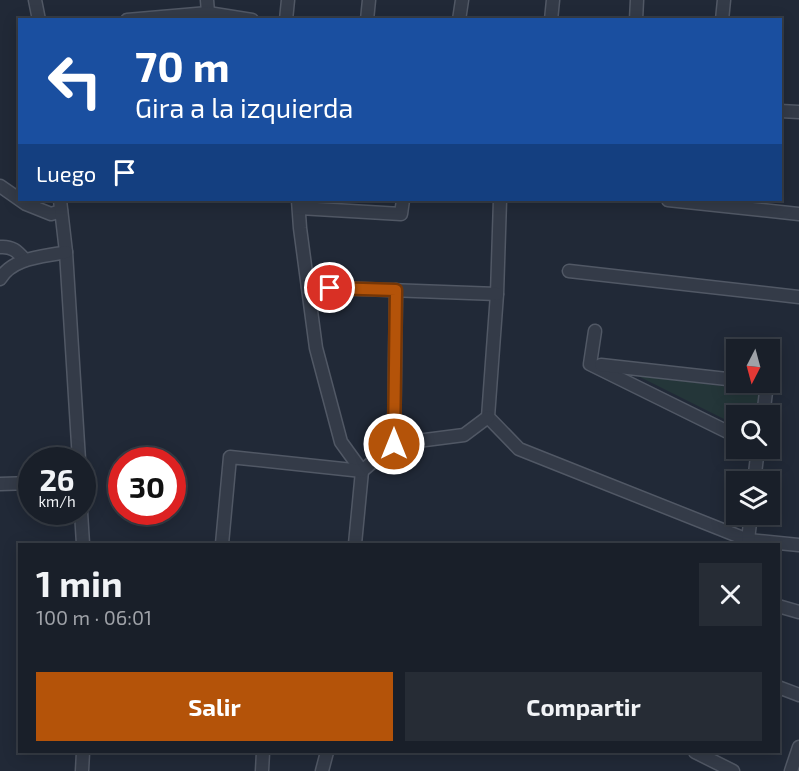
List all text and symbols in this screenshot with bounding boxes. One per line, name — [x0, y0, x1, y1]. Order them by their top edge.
text: 70 m — [135, 40, 230, 90]
icon: left — [36, 42, 114, 120]
text: Gira a la izquierda — [135, 91, 353, 123]
icon: arrive — [108, 156, 141, 189]
text: Luego — [36, 160, 96, 186]
pin — [304, 262, 355, 313]
icon: arrive — [313, 271, 346, 304]
north arrow — [726, 339, 780, 393]
map controls — [726, 339, 780, 525]
button: search — [726, 405, 780, 459]
position arrow — [362, 412, 426, 476]
speed limit sign: 30 — [108, 447, 186, 525]
text: 26 — [39, 461, 75, 497]
button: layers — [726, 471, 780, 525]
text: km/h — [38, 492, 76, 510]
text: 1 min — [36, 561, 123, 604]
button: close — [699, 563, 762, 626]
text: 100 m · 06:01 — [36, 605, 152, 629]
button: Salir — [36, 672, 393, 741]
button: Compartir — [405, 672, 762, 741]

